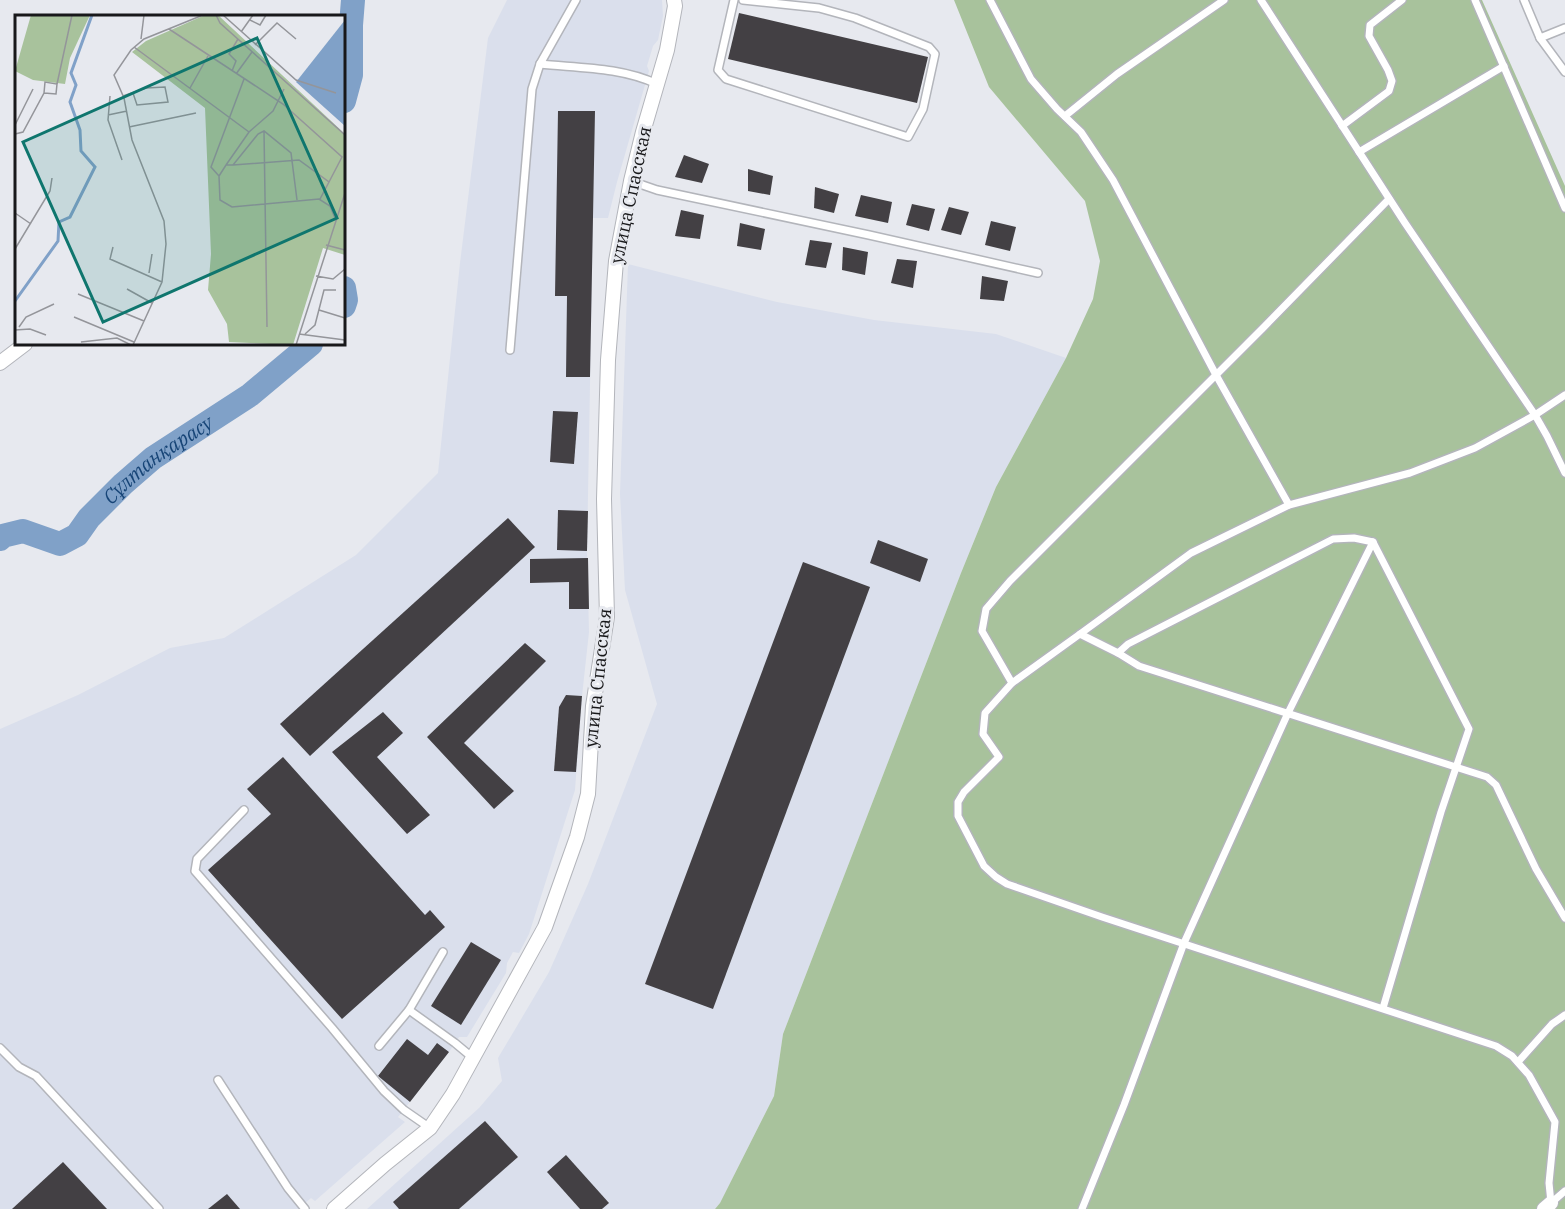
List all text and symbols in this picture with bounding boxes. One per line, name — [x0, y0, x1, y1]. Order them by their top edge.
inset map — [15, 15, 345, 345]
street label: улица Спасская — [605, 124, 656, 266]
water label: Сұлтанқарасу — [97, 408, 219, 510]
street label: улица Спасская — [579, 607, 616, 749]

